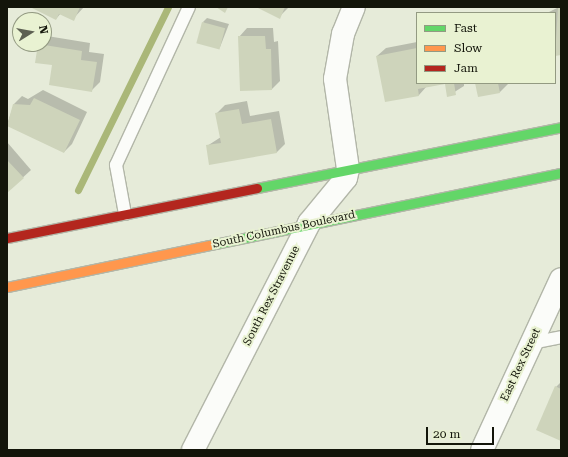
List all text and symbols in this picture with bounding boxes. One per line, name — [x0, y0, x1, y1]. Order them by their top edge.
north arrow — [12, 12, 52, 52]
legend — [416, 12, 556, 84]
text: Fast — [454, 21, 477, 35]
text: N — [36, 24, 50, 35]
text: Slow — [454, 41, 482, 55]
text: Jam — [454, 61, 478, 75]
street label: South Columbus Boulevard — [212, 208, 356, 252]
street label: South Rex Stravenue — [241, 244, 303, 348]
street label: East Rex Street — [498, 326, 544, 404]
scale bar — [428, 419, 496, 445]
text: 20 m — [433, 427, 460, 441]

